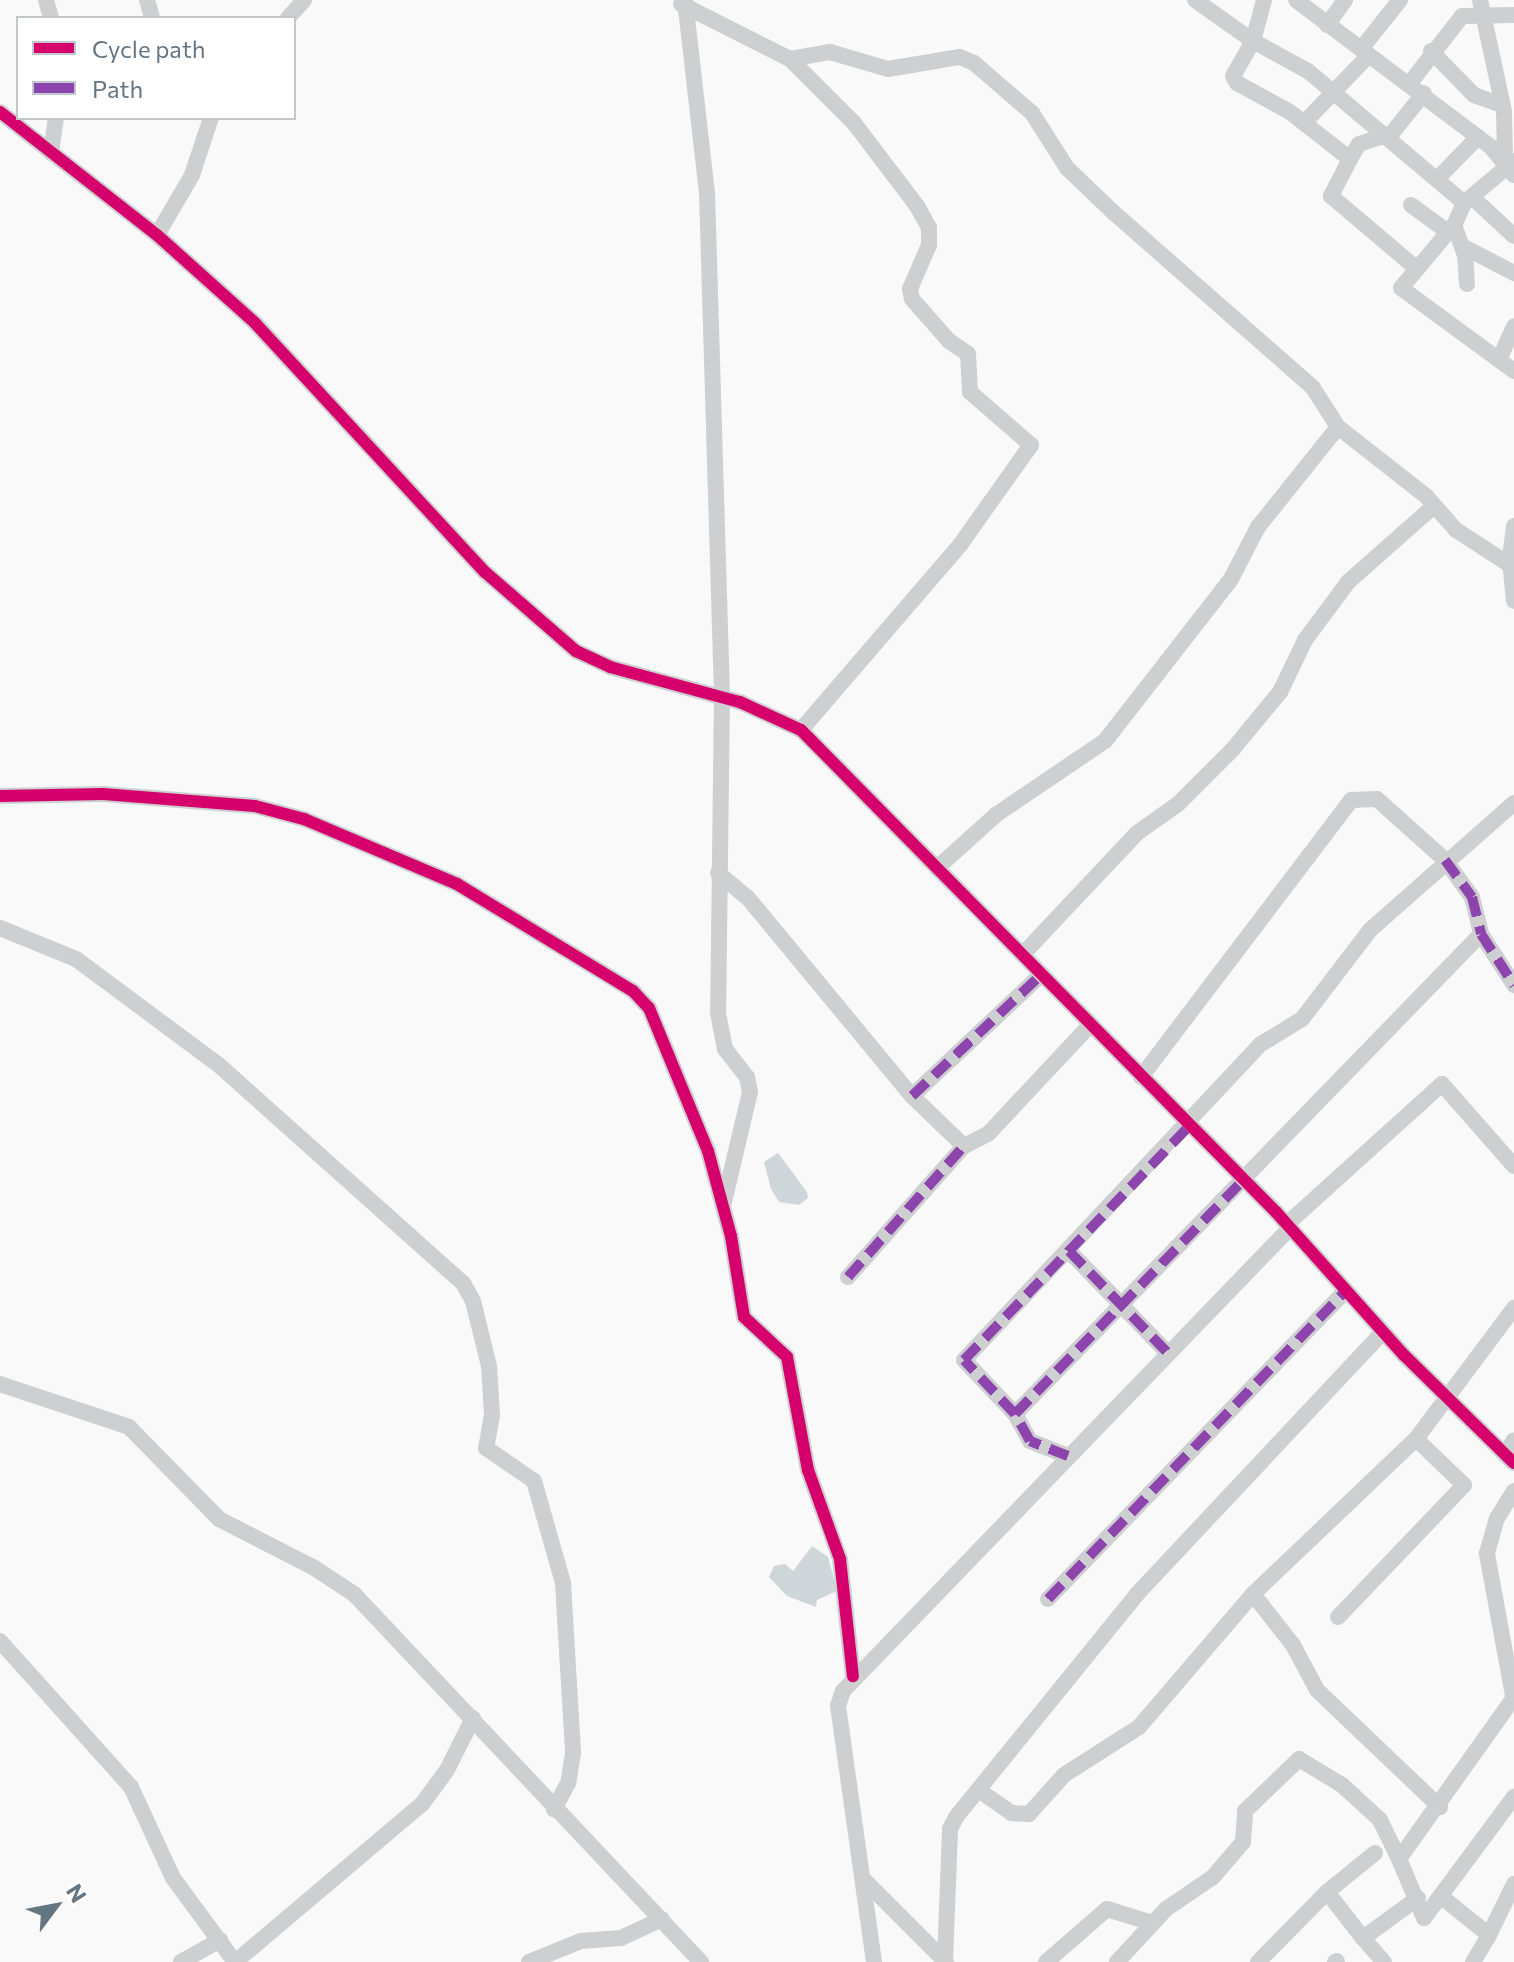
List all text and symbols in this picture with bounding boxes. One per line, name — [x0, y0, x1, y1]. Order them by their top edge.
legend — [16, 16, 296, 120]
text: Cycle path — [92, 34, 206, 63]
text: Path — [92, 74, 143, 103]
north arrow — [16, 1866, 96, 1946]
text: N — [61, 1879, 93, 1907]

